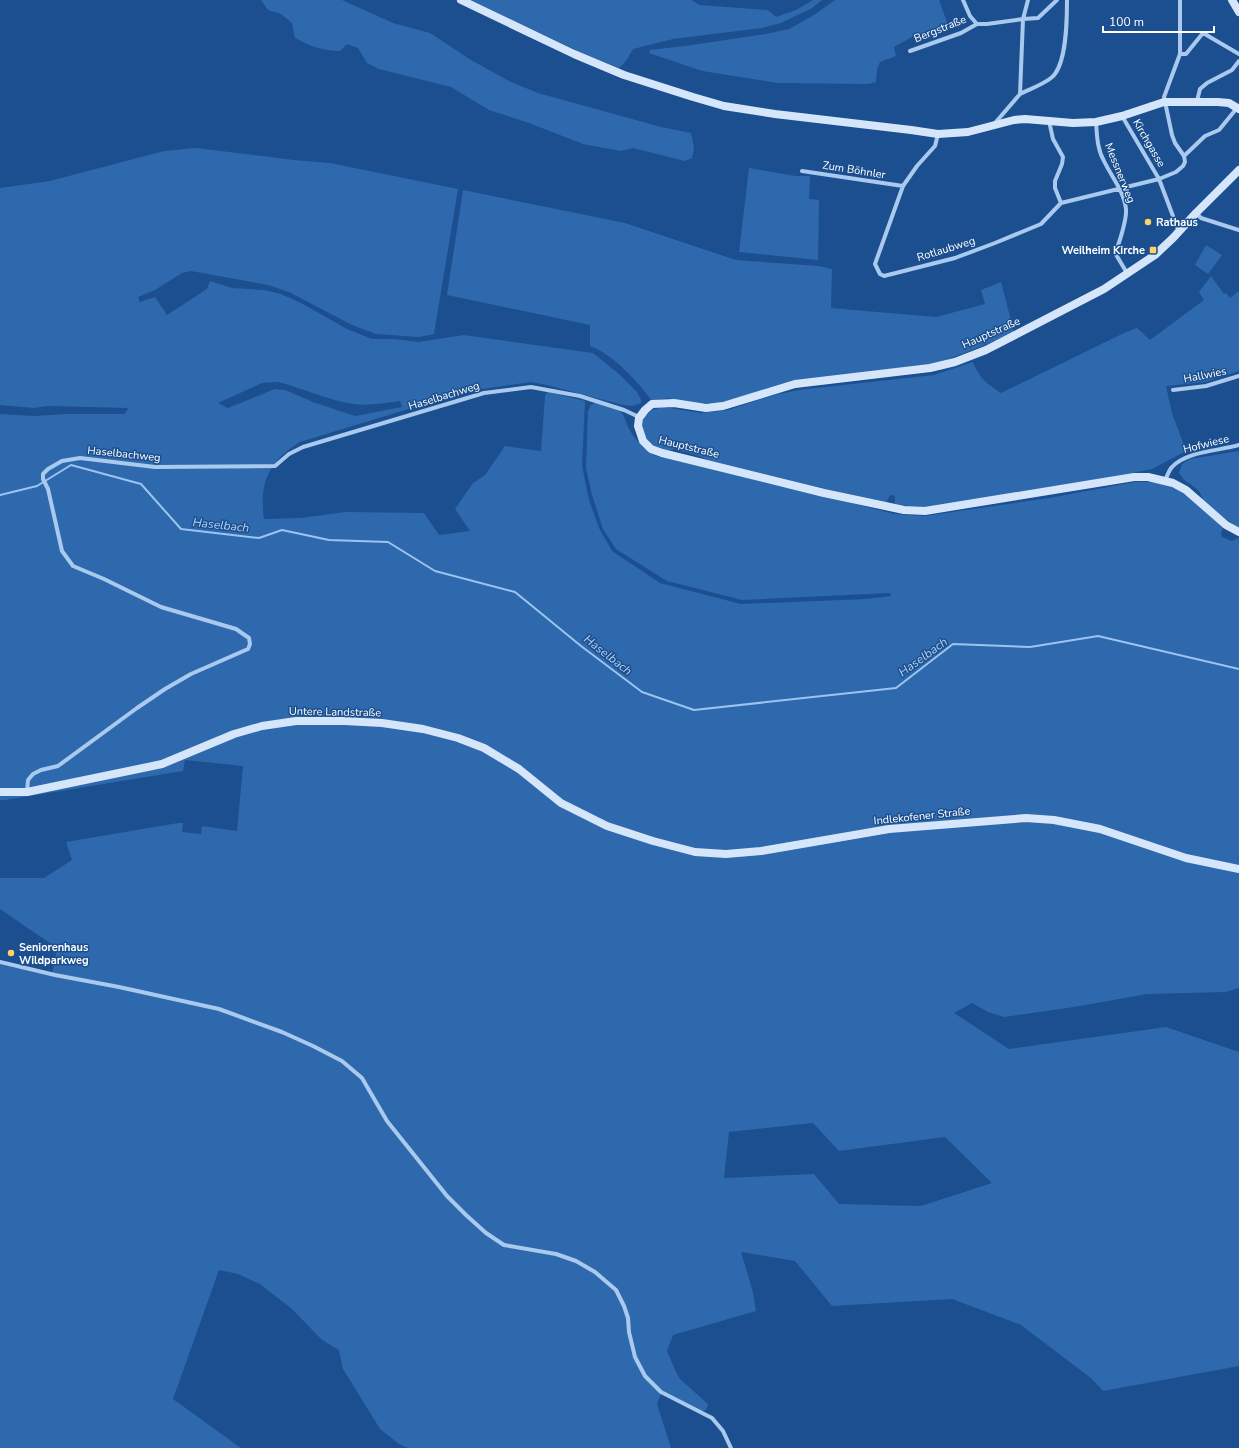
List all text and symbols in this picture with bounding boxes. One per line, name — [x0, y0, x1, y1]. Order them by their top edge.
scale bar — [1103, 8, 1214, 34]
street label: Bergstraße — [912, 12, 968, 46]
text: 100 m — [1109, 14, 1144, 30]
street label: Kirchgasse — [1129, 116, 1169, 170]
street label: Messnerweg — [1101, 141, 1139, 205]
street label: Zum Böhnler — [821, 158, 887, 182]
place label: Rathaus — [1156, 215, 1198, 230]
marker: Rathaus — [1143, 217, 1153, 227]
street label: Rotlaubweg — [915, 233, 977, 265]
place label: Weilheim Kirche — [1061, 243, 1145, 258]
marker: Weilheim Kirche — [1148, 245, 1158, 255]
street label: Hauptstraße — [960, 313, 1023, 352]
street label: Hallwies — [1182, 363, 1228, 387]
street label: Haselbachweg — [407, 378, 481, 414]
street label: Hofwiese — [1181, 431, 1231, 457]
street label: Hauptstraße — [657, 432, 721, 462]
street label: Haselbachweg — [87, 443, 161, 465]
water label: Haselbach — [192, 514, 250, 536]
water label: Haselbach — [581, 631, 635, 679]
water label: Haselbach — [895, 634, 951, 680]
street label: Untere Landstraße — [289, 704, 381, 720]
street label: Indlekofener Straße — [873, 803, 971, 829]
place label: Seniorenhaus Wildparkweg — [19, 940, 89, 968]
marker: Seniorenhaus Wildparkweg — [6, 948, 16, 958]

